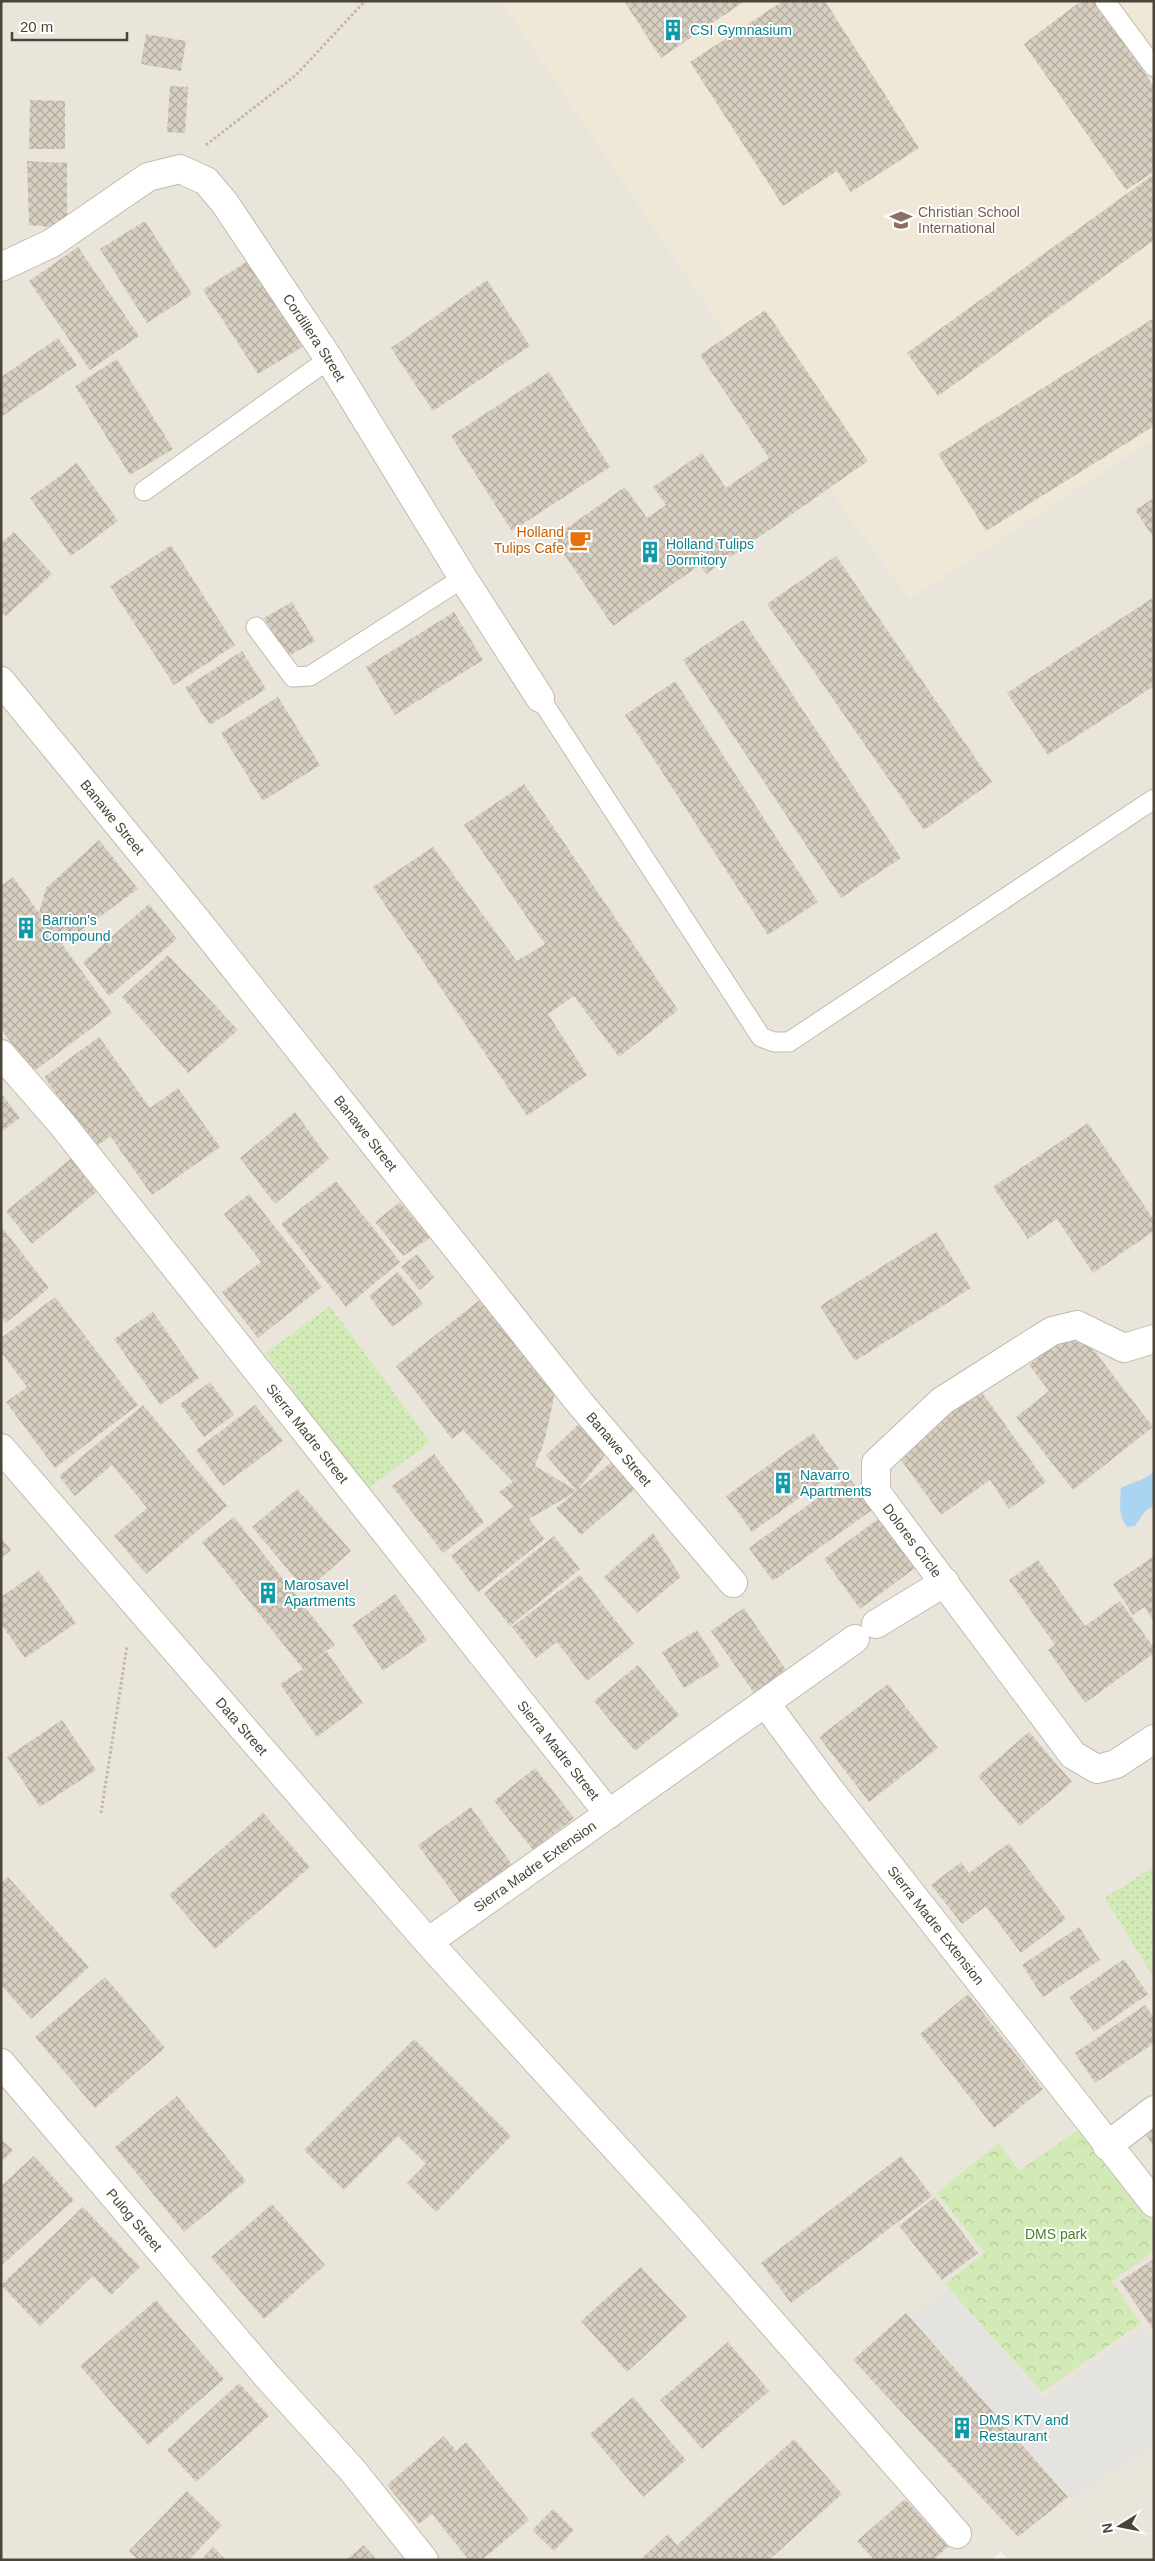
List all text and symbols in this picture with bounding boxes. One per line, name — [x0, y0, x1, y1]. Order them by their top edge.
scale bar — [12, 10, 128, 42]
building icon: CSI Gymnasium — [660, 17, 686, 43]
text: 20 m — [20, 18, 53, 35]
place label: CSI Gymnasium — [690, 22, 792, 38]
place label: Christian School International — [918, 204, 1020, 236]
school or university icon: Christian School International — [888, 207, 914, 233]
street label: Cordillera Street — [280, 291, 349, 384]
place label: Holland Tulips Cafe — [494, 524, 564, 556]
cafe icon: Holland Tulips Cafe — [567, 527, 593, 553]
place label: Holland Tulips Dormitory — [666, 536, 754, 568]
building icon: Holland Tulips Dormitory — [637, 539, 663, 565]
street label: Banawe Street — [77, 777, 148, 858]
place label: Barrion's Compound — [42, 912, 111, 944]
building icon: Barrion's Compound — [13, 915, 39, 941]
street label: Banawe Street — [331, 1092, 401, 1174]
street label: Sierra Madre Street — [263, 1381, 352, 1487]
street label: Banawe Street — [583, 1409, 655, 1489]
place label: Navarro Apartments — [800, 1467, 872, 1499]
building icon: Navarro Apartments — [770, 1470, 796, 1496]
street label: Dolores Circle — [880, 1501, 945, 1581]
place label: Marosavel Apartments — [284, 1577, 356, 1609]
building icon: Marosavel Apartments — [255, 1580, 281, 1606]
street label: Data Street — [212, 1694, 271, 1759]
street label: Sierra Madre Street — [514, 1697, 603, 1803]
street label: Sierra Madre Extension — [470, 1817, 599, 1915]
street label: Sierra Madre Extension — [884, 1863, 987, 1988]
street label: Pulog Street — [103, 2185, 166, 2255]
park label: DMS park — [1025, 2226, 1088, 2242]
place label: DMS KTV and Restaurant — [979, 2412, 1068, 2444]
building icon: DMS KTV and Restaurant — [949, 2415, 975, 2441]
north arrow — [1095, 2501, 1145, 2551]
text: N — [1098, 2522, 1116, 2535]

